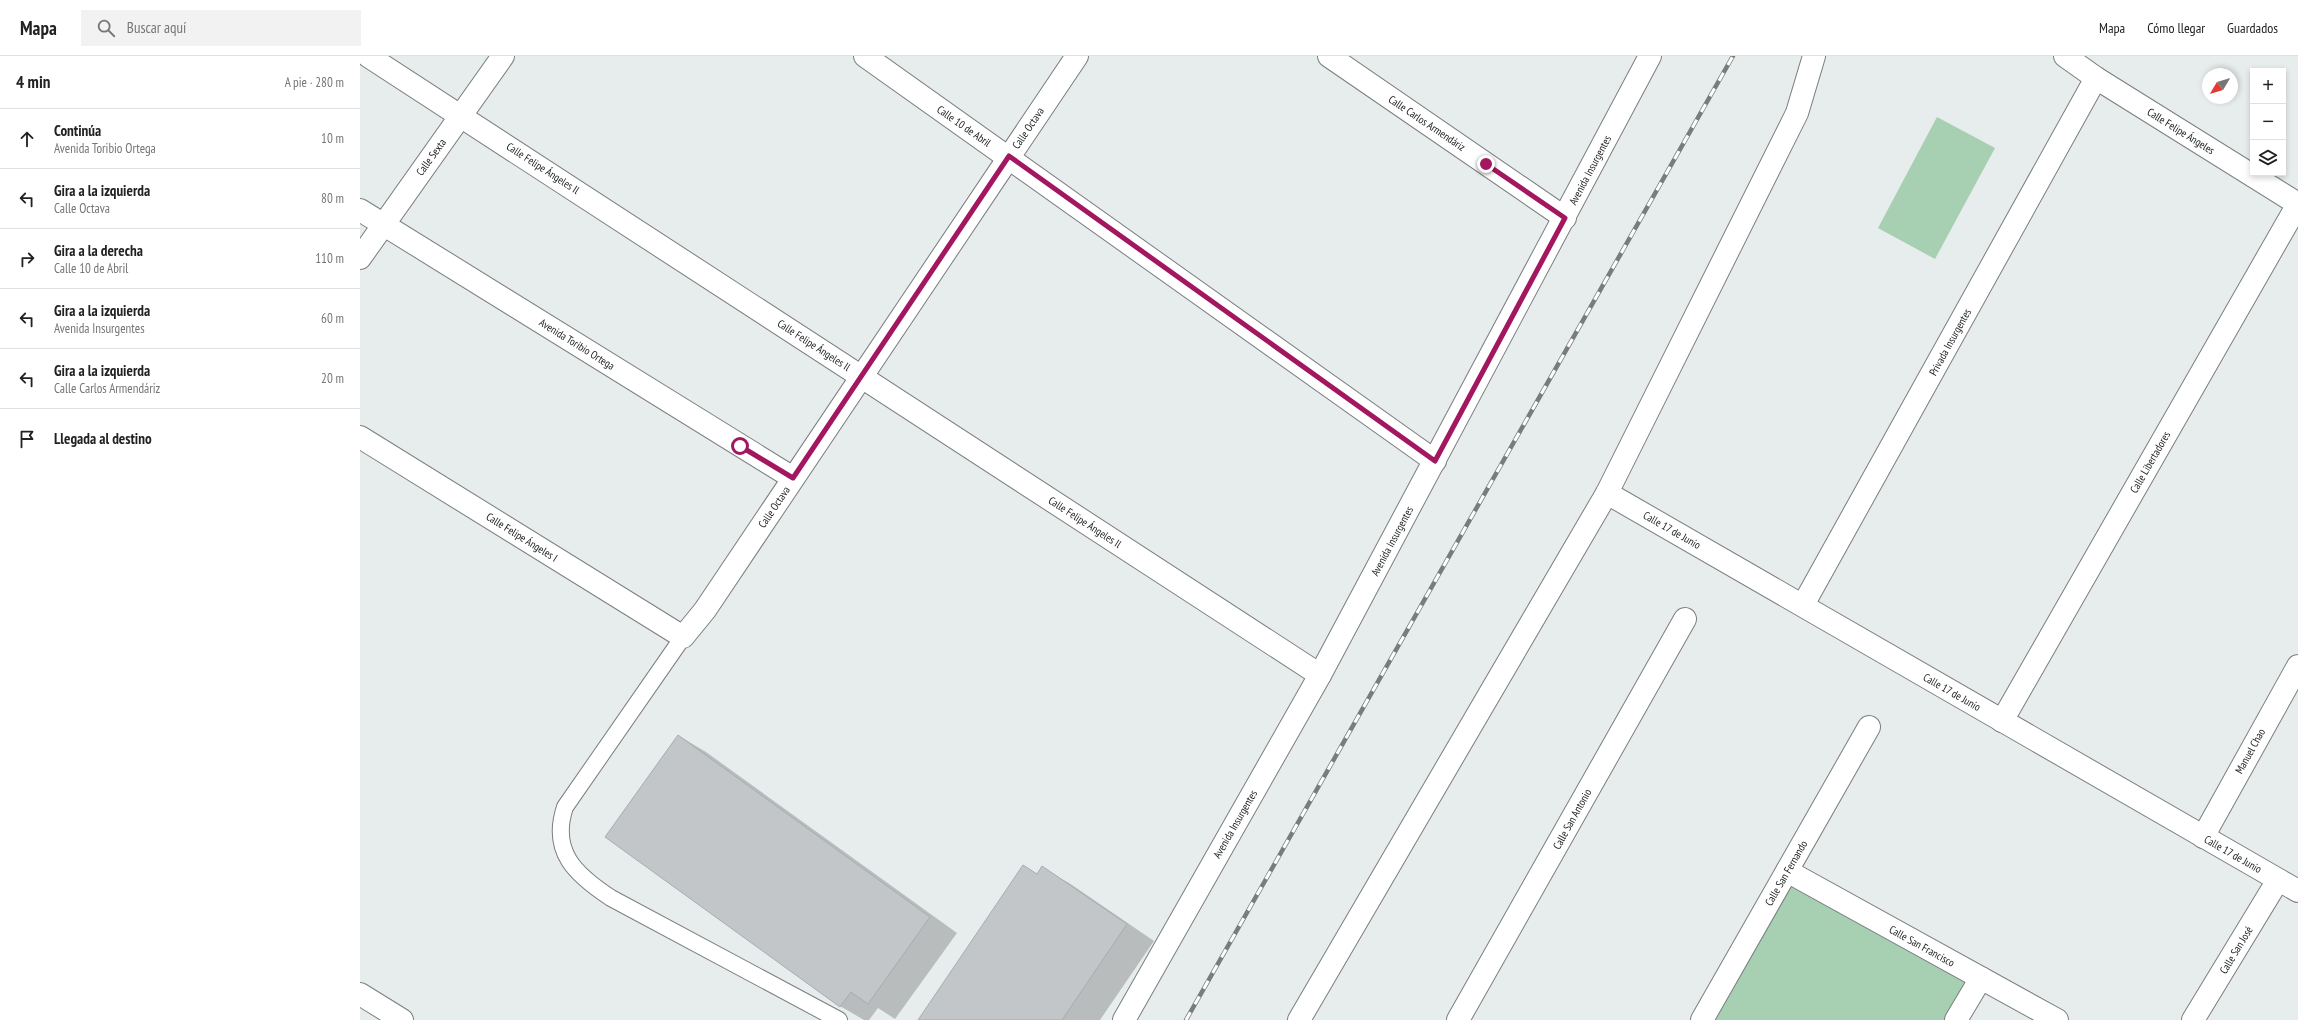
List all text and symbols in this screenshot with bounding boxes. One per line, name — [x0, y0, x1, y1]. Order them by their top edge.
search box — [81, 10, 361, 46]
text: Mapa — [20, 16, 57, 40]
icon: search — [95, 17, 117, 39]
text: Buscar aquí — [127, 18, 186, 37]
text: Mapa — [2099, 19, 2125, 37]
text: Cómo llegar — [2147, 19, 2205, 37]
text: Guardados — [2227, 19, 2278, 37]
north arrow — [2202, 68, 2238, 104]
map controls — [2250, 68, 2286, 176]
button: + — [2250, 68, 2286, 104]
text: 4 min — [16, 71, 50, 93]
text: A pie · 280 m — [285, 74, 344, 91]
street label: Calle Carlos Armendáriz — [1386, 92, 1468, 154]
street label: Calle 10 de Abril — [934, 102, 994, 150]
street label: Calle Octava — [1009, 104, 1047, 152]
button: − — [2250, 104, 2286, 140]
street label: Calle Felipe Ángeles — [2145, 105, 2218, 157]
text: Continúa — [54, 121, 101, 140]
icon: ahead — [16, 128, 38, 150]
text: 10 m — [321, 130, 344, 147]
street label: Avenida Insurgentes — [1566, 133, 1614, 207]
street label: Calle Sexta — [413, 136, 449, 178]
street label: Calle Felipe Ángeles Il — [504, 139, 583, 197]
text: Avenida Toribio Ortega — [54, 140, 156, 157]
button: layers — [2250, 140, 2286, 176]
route end — [1477, 155, 1495, 173]
text: Gira a la izquierda — [54, 181, 150, 200]
icon: left — [16, 188, 38, 210]
text: 80 m — [321, 190, 344, 207]
text: Calle Octava — [54, 200, 110, 217]
text: Gira a la derecha — [54, 241, 143, 260]
icon: right — [16, 248, 38, 270]
text: 110 m — [315, 250, 344, 267]
text: Calle 10 de Abril — [54, 260, 128, 277]
text: Gira a la izquierda — [54, 301, 150, 320]
street label: Privada Insurgentes — [1926, 306, 1974, 378]
icon: left — [16, 308, 38, 330]
text: 60 m — [321, 310, 344, 327]
street label: Avenida Toribio Ortega — [537, 315, 617, 373]
street label: Calle Felipe Ángeles Il — [775, 316, 854, 374]
text: Avenida Insurgentes — [54, 320, 145, 337]
text: Gira a la izquierda — [54, 361, 150, 380]
icon: left — [16, 368, 38, 390]
text: 20 m — [321, 370, 344, 387]
text: Calle Carlos Armendáriz — [54, 380, 160, 397]
icon: arrive — [16, 428, 38, 450]
street label: Calle Libertadores — [2127, 428, 2173, 495]
text: Llegada al destino — [54, 429, 152, 448]
route start — [731, 437, 749, 455]
street label: Calle Octava — [755, 483, 793, 531]
street label: Calle Felipe Ángeles Il — [1046, 493, 1125, 551]
street label: Avenida Insurgentes — [1368, 504, 1416, 578]
street label: Calle 17 de Junio — [1641, 508, 1703, 552]
street label: Calle Felipe Ángeles I — [484, 509, 560, 565]
street label: Calle 17 de Junio — [1921, 670, 1983, 714]
street label: Manuel Chao — [2232, 726, 2268, 776]
street label: Calle San Antonio — [1550, 786, 1594, 852]
street label: Avenida Insurgentes — [1210, 787, 1260, 861]
street label: Calle 17 de Junio — [2202, 832, 2264, 876]
street label: Calle San Fernando — [1762, 838, 1810, 908]
street label: Calle San Francisco — [1887, 922, 1957, 970]
street label: Calle San José — [2216, 923, 2256, 976]

